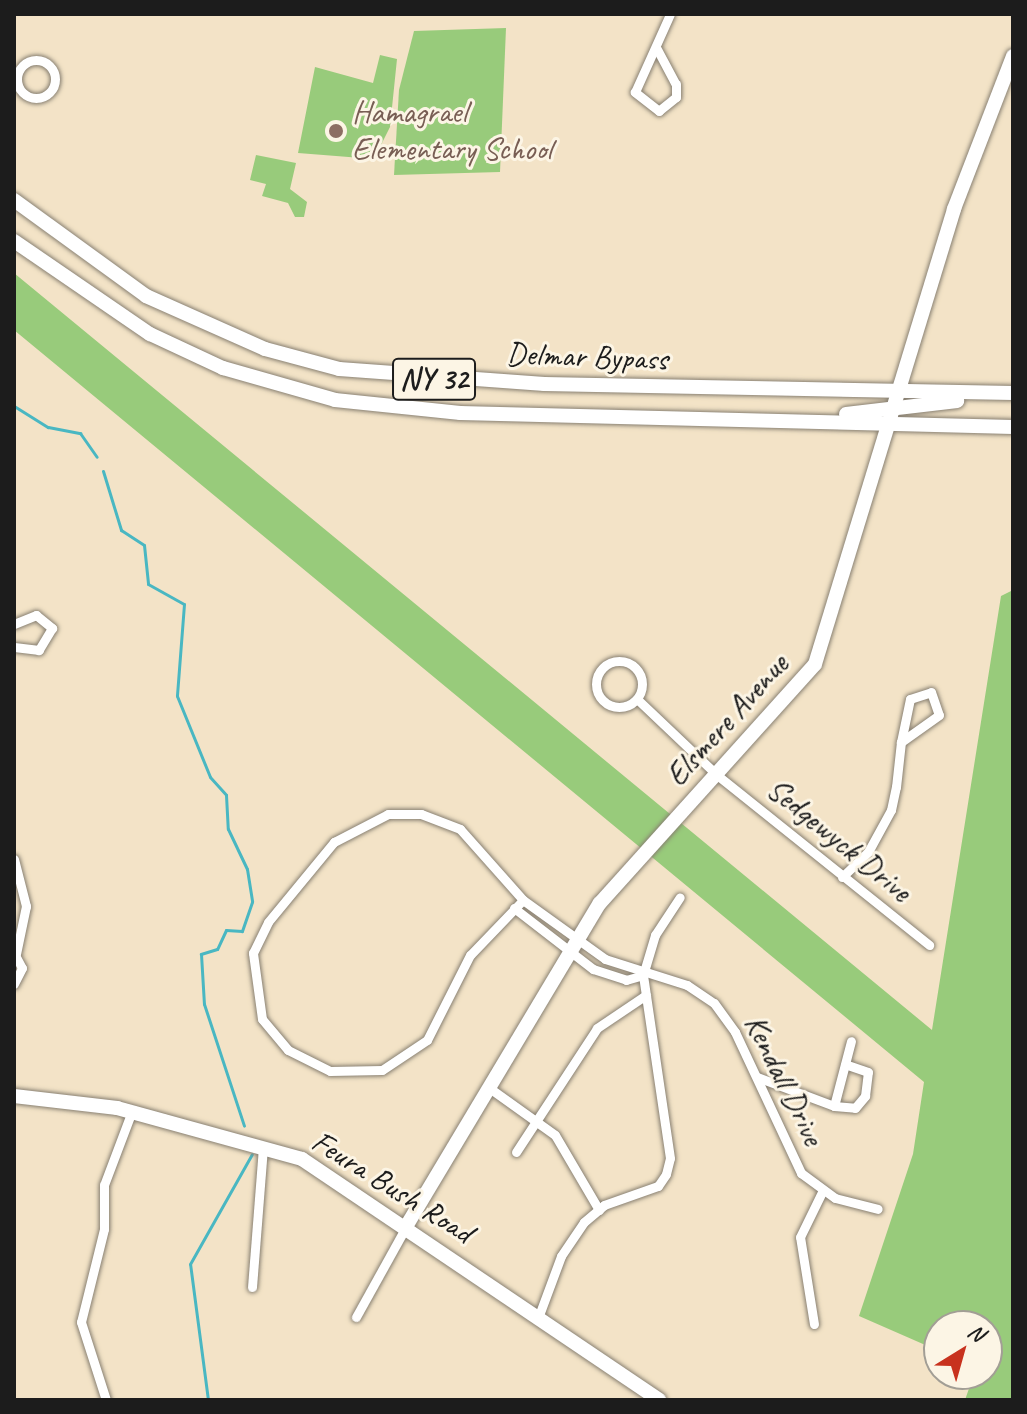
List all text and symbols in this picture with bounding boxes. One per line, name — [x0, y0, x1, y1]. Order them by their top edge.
place label: Hamagrael Elementary School — [352, 94, 552, 169]
marker: Hamagrael Elementary School — [327, 122, 345, 140]
street label: Delmar Bypass — [505, 335, 669, 379]
road number: NY 32 — [392, 353, 476, 405]
street label: Elsmere Avenue — [658, 646, 796, 794]
street label: Sedgewyck Drive — [759, 770, 919, 910]
street label: Kendall Drive — [736, 1008, 832, 1152]
street label: Feura Bush Road — [304, 1122, 480, 1252]
north arrow — [923, 1310, 1003, 1390]
text: N — [962, 1317, 990, 1348]

